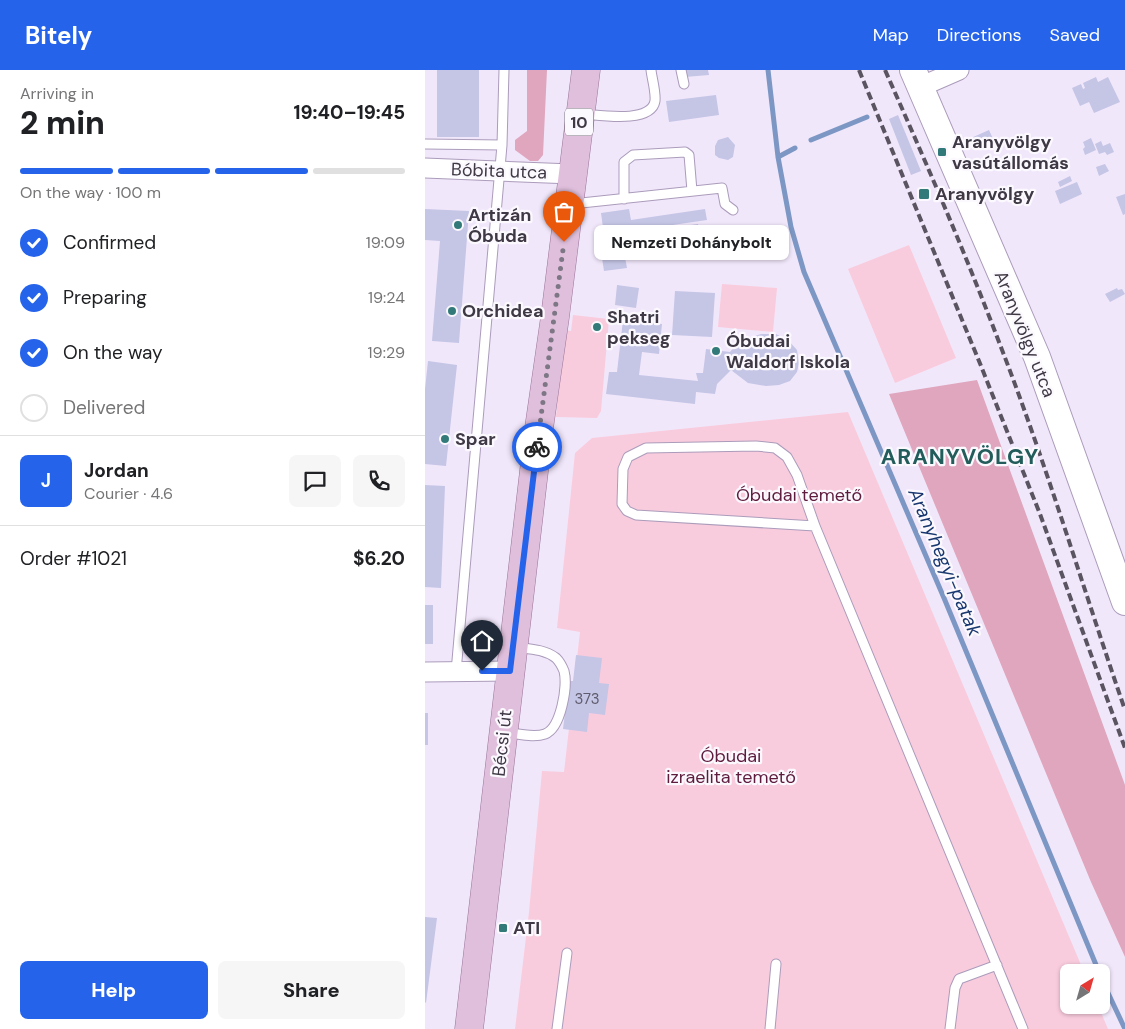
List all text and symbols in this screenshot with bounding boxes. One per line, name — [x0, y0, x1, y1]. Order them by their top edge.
text: Bitely — [25, 20, 92, 51]
text: Map — [873, 23, 909, 47]
text: Directions — [937, 23, 1022, 47]
text: Saved — [1050, 23, 1100, 47]
text: Arriving in — [20, 83, 94, 104]
text: 19:40–19:45 — [294, 100, 405, 125]
text: 2 min — [20, 102, 105, 144]
road number: 10 — [565, 108, 593, 136]
place label: Aranyvölgy vasútállomás — [952, 130, 1069, 175]
marker: Aranyvölgy vasútállomás — [936, 146, 948, 158]
street label: Bóbita utca — [451, 157, 547, 185]
text: On the way · 100 m — [20, 182, 161, 203]
place label: Aranyvölgy — [935, 182, 1035, 206]
marker: Aranyvölgy — [917, 187, 931, 201]
pin — [543, 191, 585, 242]
icon: bag — [550, 198, 578, 226]
place label: Artizán Óbuda — [468, 203, 531, 248]
marker: Artizán Óbuda — [452, 219, 464, 231]
callout: Nemzeti Dohánybolt — [594, 224, 789, 260]
icon: check — [20, 229, 48, 257]
text: Confirmed — [63, 230, 156, 255]
text: 19:09 — [366, 232, 405, 253]
text: Nemzeti Dohánybolt — [611, 232, 772, 253]
street label: Aranyvölgy utca — [989, 267, 1061, 401]
icon: check — [20, 284, 48, 312]
text: Preparing — [63, 285, 147, 310]
text: 19:24 — [368, 287, 405, 308]
place label: Orchidea — [462, 299, 544, 323]
marker: Orchidea — [446, 305, 458, 317]
place label: Shatri pekseg — [607, 305, 671, 350]
marker: Shatri pekseg — [591, 321, 603, 333]
place label: Óbudai Waldorf Iskola — [726, 329, 850, 374]
icon: check — [20, 339, 48, 367]
text: On the way — [63, 340, 163, 365]
text: 19:29 — [368, 342, 405, 363]
marker: Óbudai Waldorf Iskola — [710, 345, 722, 357]
text: Delivered — [63, 395, 145, 420]
courier — [512, 422, 562, 472]
place label: Spar — [455, 427, 496, 451]
marker: Spar — [439, 433, 451, 445]
icon: bike — [523, 433, 551, 461]
district label: ARANYVÖLGY — [881, 442, 1039, 471]
button: chat — [289, 455, 341, 507]
button: phone — [353, 455, 405, 507]
text: Jordan — [84, 458, 149, 483]
text: J — [41, 468, 51, 493]
text: Courier · 4.6 — [84, 483, 173, 504]
park label: Óbudai temető — [736, 483, 862, 507]
water label: Aranyhegyi-patak — [902, 483, 988, 640]
text: Order #1021 — [20, 546, 127, 571]
text: $6.20 — [353, 546, 405, 571]
pin — [461, 620, 503, 671]
icon: home — [468, 627, 496, 655]
house number: 373 — [574, 689, 600, 709]
street label: Bécsi út — [487, 708, 517, 778]
park label: Óbudai izraelita temető — [666, 744, 796, 789]
place label: ATI — [513, 916, 540, 940]
marker: ATI — [497, 922, 509, 934]
button: Help — [20, 961, 208, 1019]
button: Share — [218, 961, 405, 1019]
north arrow — [1060, 964, 1110, 1014]
map controls — [1060, 964, 1110, 1014]

